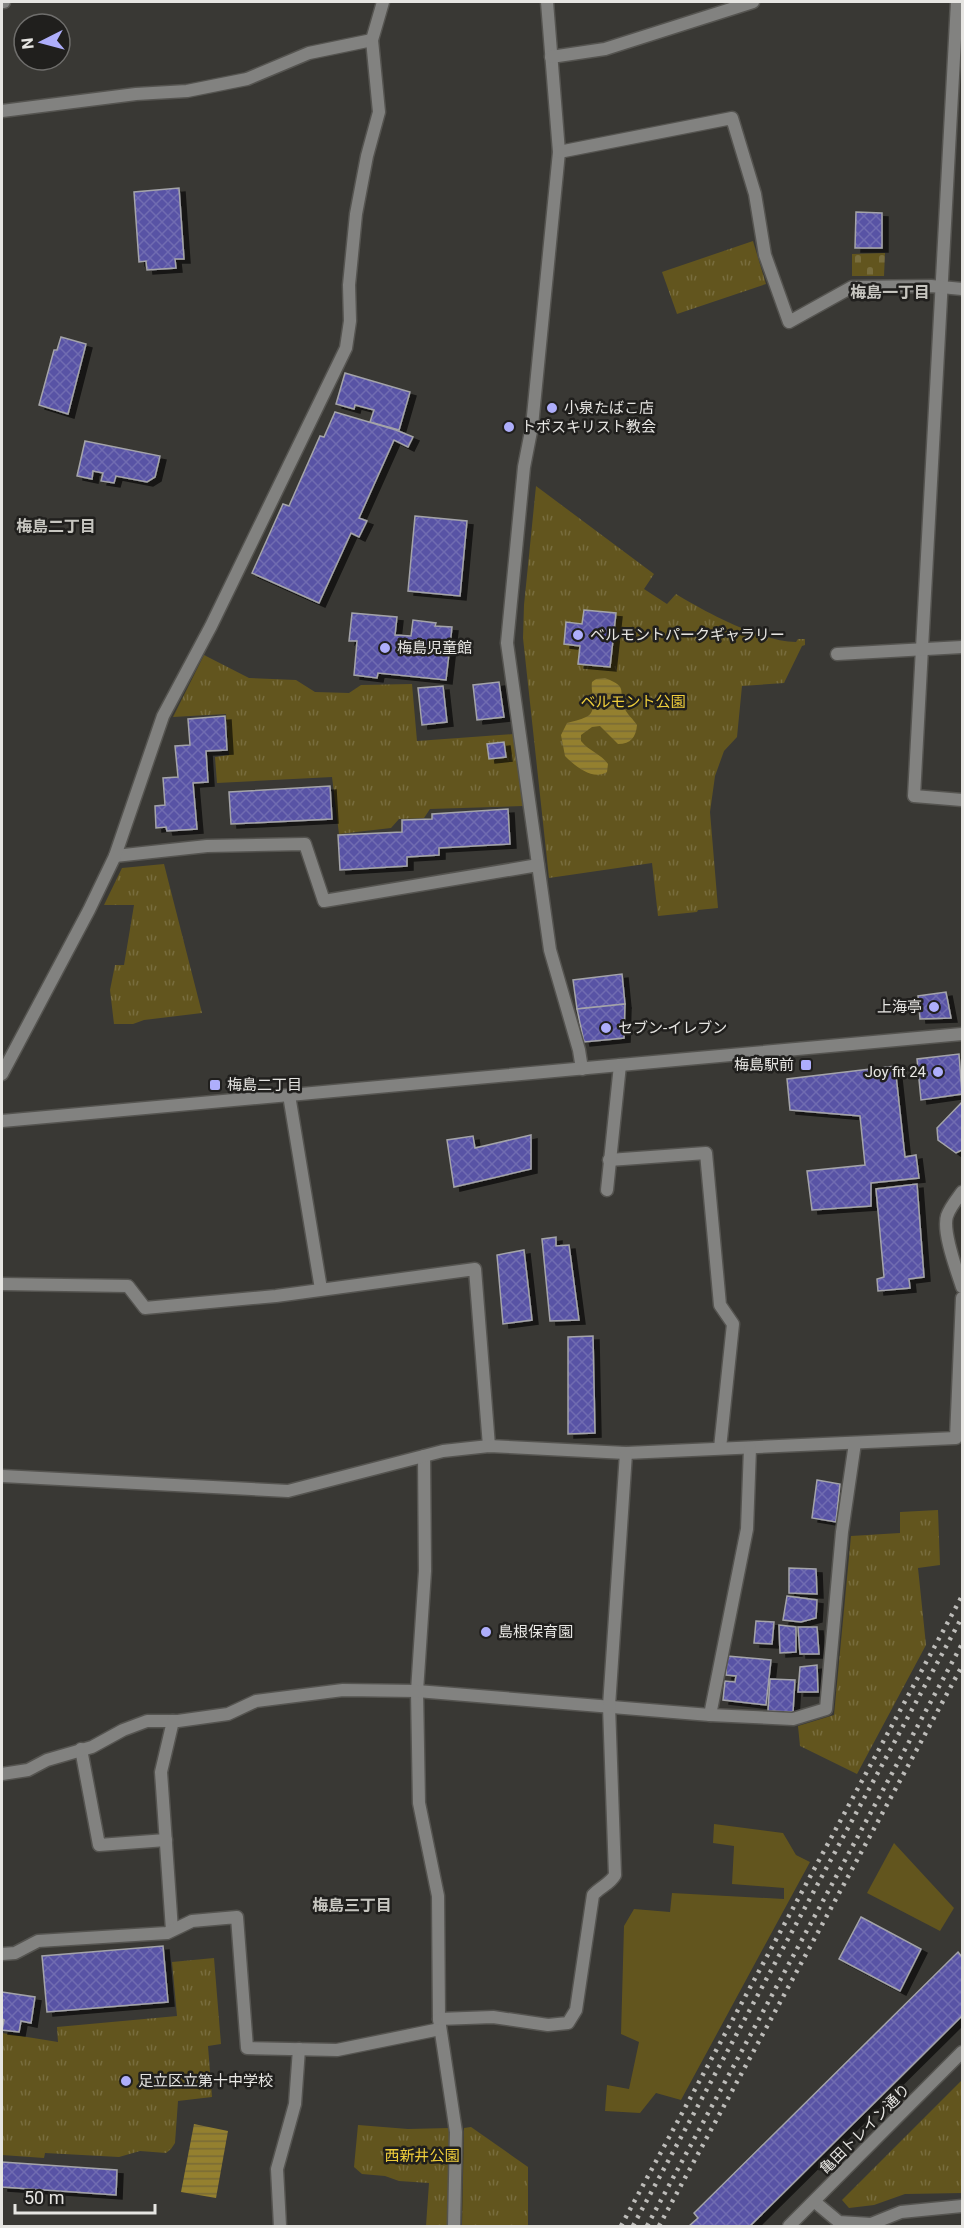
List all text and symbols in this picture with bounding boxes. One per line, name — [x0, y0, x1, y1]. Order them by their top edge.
north arrow — [12, 12, 72, 72]
text: N — [18, 37, 38, 50]
district label: 梅島一丁目 — [850, 283, 930, 302]
place label: 小泉たばこ店 — [564, 399, 654, 417]
marker: 小泉たばこ店 — [545, 401, 559, 415]
place label: トポスキリスト教会 — [521, 418, 656, 436]
marker: トポスキリスト教会 — [502, 420, 516, 434]
district label: 梅島二丁目 — [16, 517, 96, 536]
place label: ベルモントパークギャラリー — [590, 626, 785, 644]
marker: ベルモントパークギャラリー — [571, 628, 585, 642]
place label: 梅島児童館 — [397, 639, 472, 657]
marker: 梅島児童館 — [378, 641, 392, 655]
park label: ベルモント公園 — [580, 693, 686, 711]
place label: 上海亭 — [877, 998, 922, 1016]
marker: 上海亭 — [927, 1000, 941, 1014]
place label: セブン-イレブン — [618, 1019, 727, 1037]
marker: セブン-イレブン — [599, 1021, 613, 1035]
place label: 梅島駅前 — [734, 1056, 794, 1074]
marker: 梅島駅前 — [799, 1058, 813, 1072]
place label: Joy fit 24 — [865, 1063, 927, 1081]
marker: Joy fit 24 — [931, 1065, 945, 1079]
place label: 梅島二丁目 — [227, 1076, 302, 1094]
marker: 梅島二丁目 — [208, 1078, 222, 1092]
place label: 島根保育園 — [498, 1623, 573, 1641]
marker: 島根保育園 — [479, 1625, 493, 1639]
district label: 梅島三丁目 — [312, 1896, 392, 1915]
place label: 足立区立第十中学校 — [138, 2072, 273, 2090]
marker: 足立区立第十中学校 — [119, 2074, 133, 2088]
street label: 亀田トレイン通り — [816, 2080, 914, 2178]
park label: 西新井公園 — [384, 2147, 460, 2165]
scale bar — [15, 2177, 154, 2215]
text: 50 m — [24, 2187, 64, 2208]

